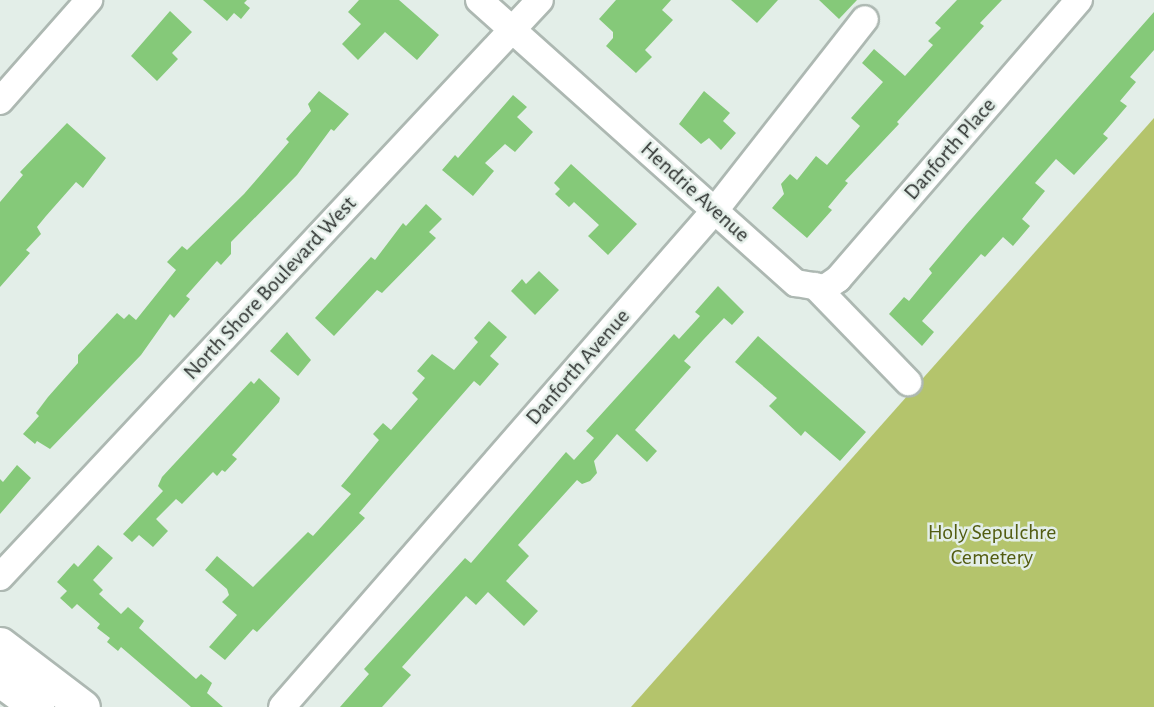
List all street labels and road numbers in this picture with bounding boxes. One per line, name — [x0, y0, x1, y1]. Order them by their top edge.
street label: Danforth Place — [898, 92, 1002, 206]
street label: Hendrie Avenue — [635, 136, 755, 248]
street label: North Shore Boulevard West — [178, 191, 362, 385]
street label: Danforth Avenue — [520, 303, 636, 431]

